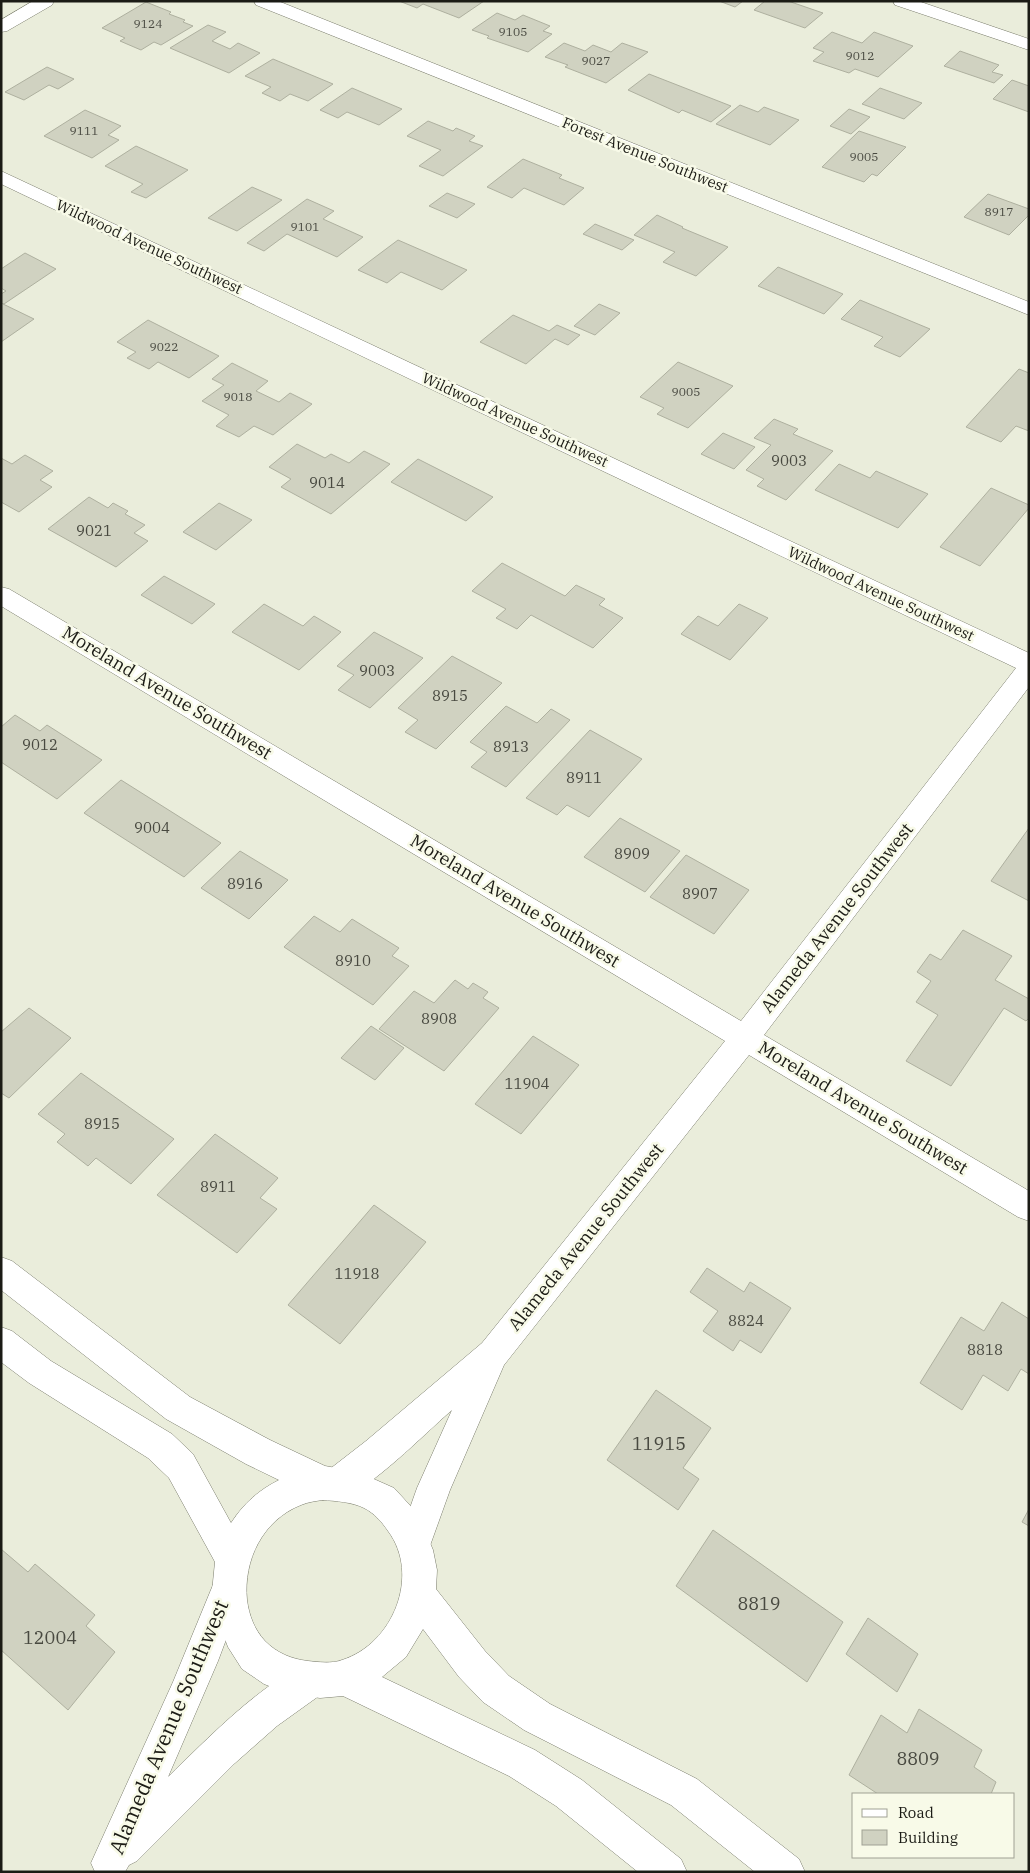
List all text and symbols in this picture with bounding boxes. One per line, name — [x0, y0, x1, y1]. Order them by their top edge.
house number: 9124 — [134, 16, 162, 31]
house number: 9105 — [499, 24, 527, 39]
house number: 9012 — [846, 48, 874, 63]
house number: 9027 — [582, 53, 610, 68]
street label: Forest Avenue Southwest — [559, 113, 731, 197]
house number: 9111 — [70, 123, 98, 138]
house number: 9005 — [850, 149, 878, 164]
street label: Wildwood Avenue Southwest — [53, 195, 245, 298]
house number: 8917 — [985, 204, 1013, 219]
house number: 9101 — [291, 219, 319, 234]
house number: 9022 — [150, 339, 178, 354]
street label: Wildwood Avenue Southwest — [419, 368, 611, 471]
house number: 9005 — [672, 384, 700, 399]
house number: 9018 — [224, 389, 252, 404]
house number: 9003 — [771, 451, 807, 470]
house number: 9014 — [309, 473, 345, 492]
house number: 9021 — [76, 521, 112, 540]
street label: Wildwood Avenue Southwest — [785, 542, 977, 645]
street label: Moreland Avenue Southwest — [58, 621, 276, 764]
house number: 9003 — [359, 661, 395, 680]
house number: 8915 — [432, 686, 468, 705]
house number: 9012 — [22, 735, 58, 754]
house number: 8913 — [493, 737, 529, 756]
house number: 8911 — [566, 768, 602, 787]
house number: 9004 — [134, 818, 170, 837]
street label: Alameda Avenue Southwest — [755, 818, 918, 1017]
street label: Moreland Avenue Southwest — [406, 829, 624, 972]
house number: 8909 — [614, 844, 650, 863]
house number: 8916 — [227, 874, 263, 893]
house number: 8907 — [682, 884, 718, 903]
house number: 8910 — [335, 951, 371, 970]
house number: 8908 — [421, 1009, 457, 1028]
street label: Moreland Avenue Southwest — [754, 1036, 972, 1179]
house number: 11904 — [504, 1074, 550, 1093]
house number: 8915 — [84, 1114, 120, 1133]
street label: Alameda Avenue Southwest — [503, 1138, 668, 1335]
house number: 8911 — [200, 1177, 236, 1196]
house number: 11918 — [334, 1264, 380, 1283]
house number: 8824 — [728, 1311, 764, 1330]
house number: 8818 — [967, 1340, 1003, 1359]
house number: 11915 — [632, 1432, 686, 1455]
house number: 8819 — [737, 1592, 781, 1615]
street label: Alameda Avenue Southwest — [102, 1595, 234, 1858]
house number: 12004 — [23, 1626, 77, 1649]
house number: 8809 — [896, 1747, 940, 1770]
legend — [852, 1793, 1015, 1858]
text: Road — [898, 1803, 934, 1822]
text: Building — [898, 1828, 958, 1847]

